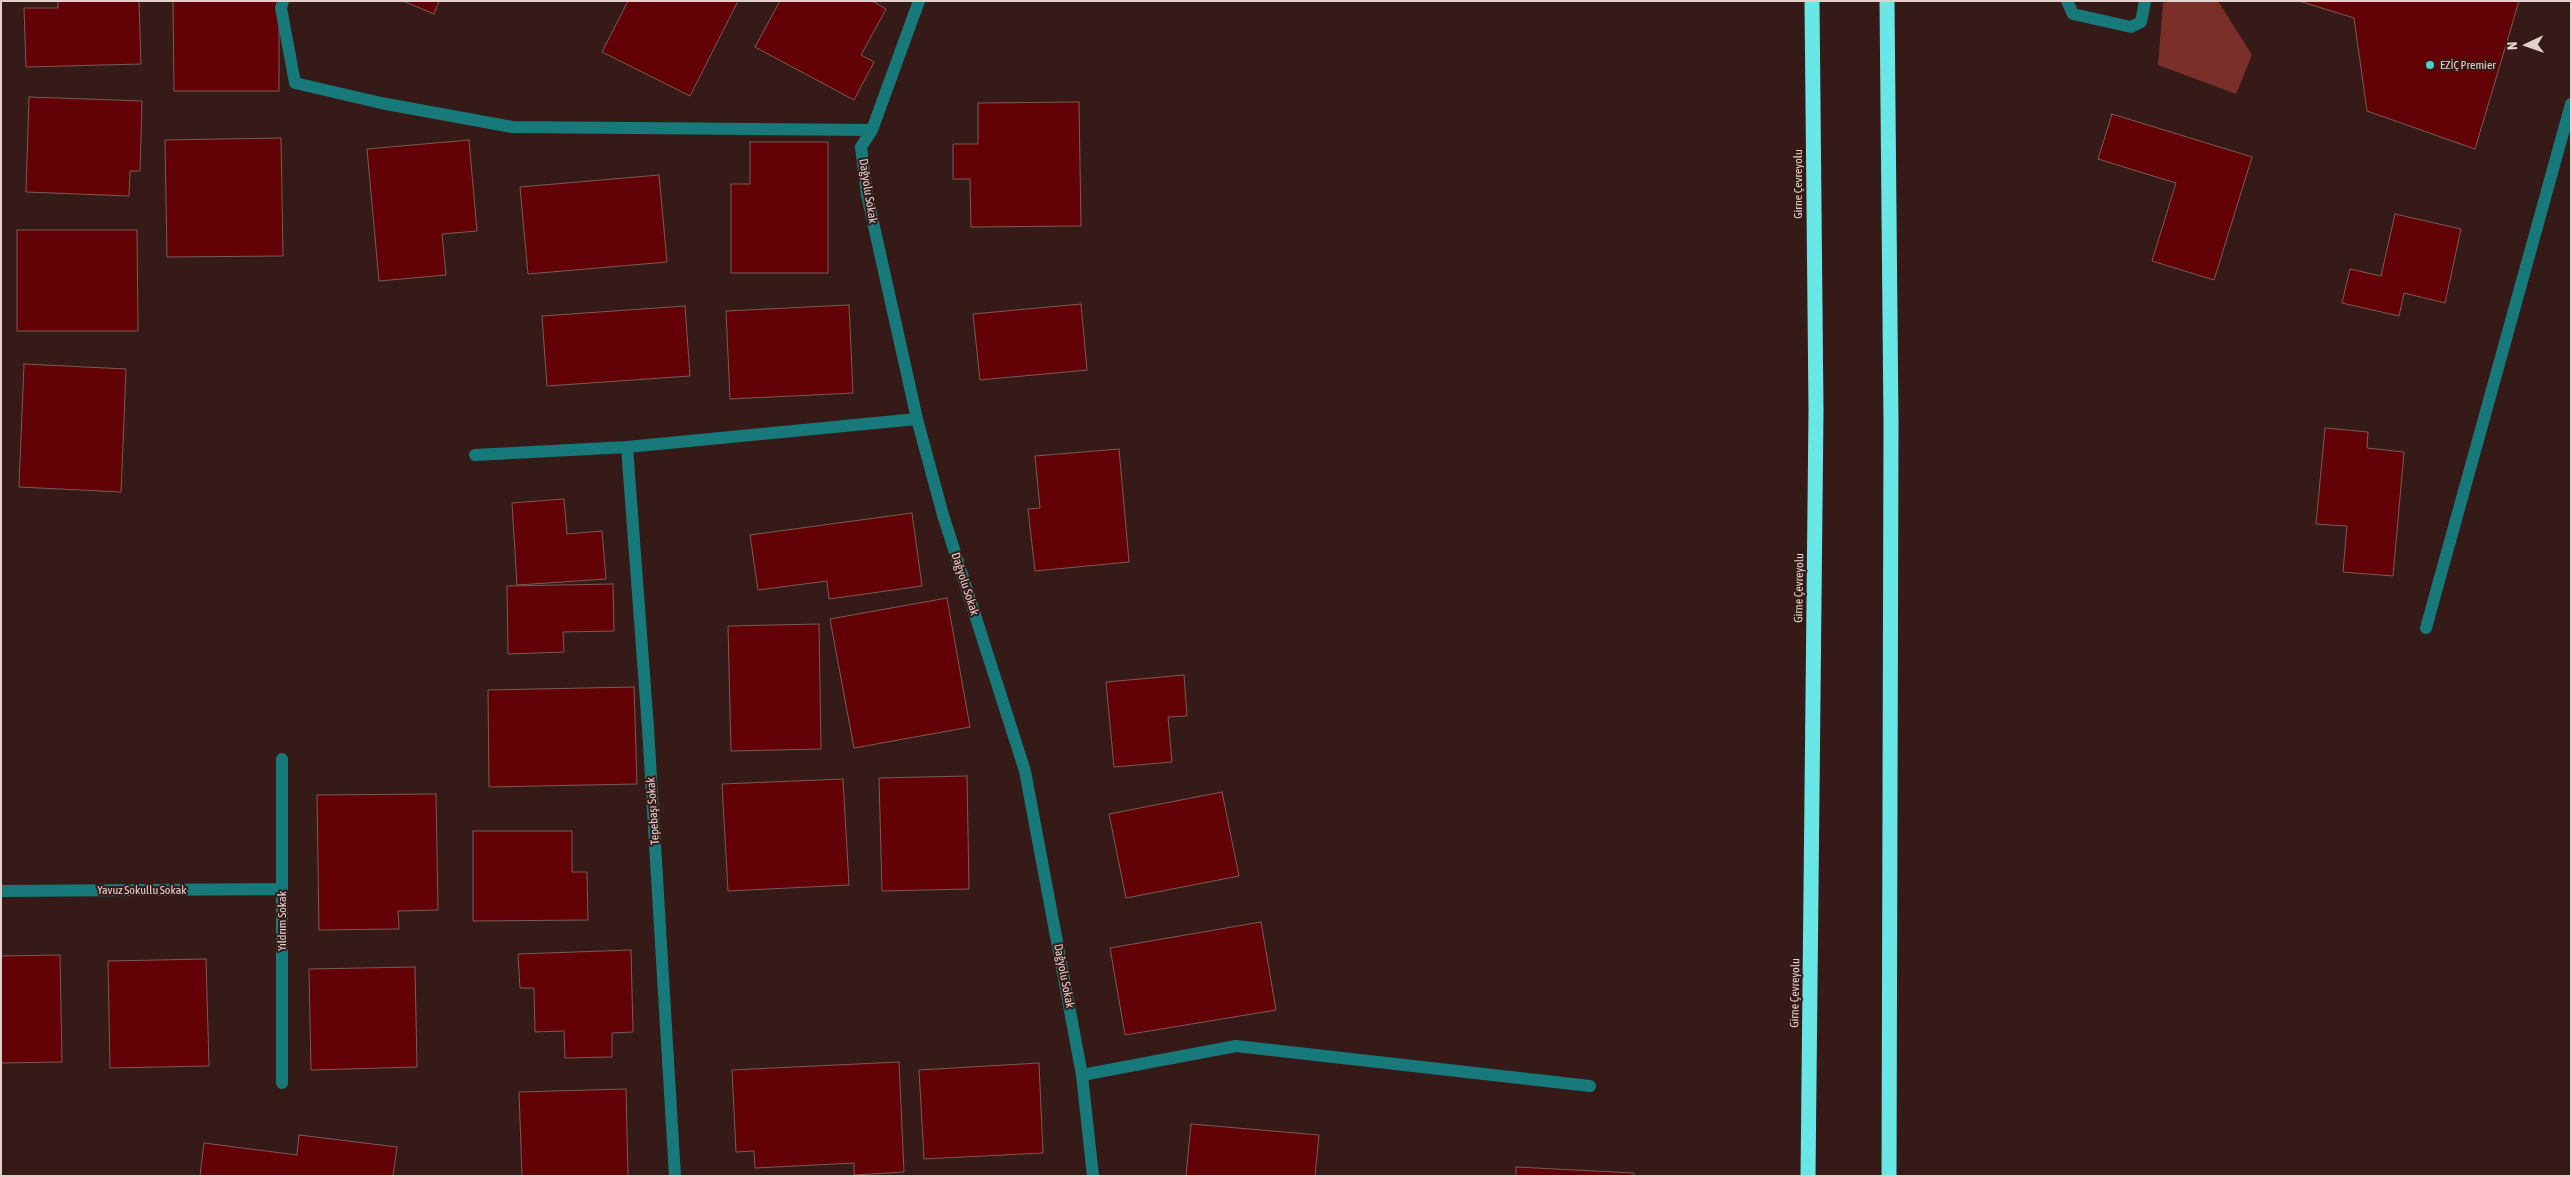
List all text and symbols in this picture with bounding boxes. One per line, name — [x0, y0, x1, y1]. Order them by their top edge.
north arrow — [2502, 20, 2552, 70]
text: N — [2504, 41, 2520, 50]
place label: EZİÇ Premier — [2440, 58, 2496, 72]
marker: EZİÇ Premier — [2424, 59, 2436, 71]
street label: Girne Çevreyolu — [1791, 149, 1805, 219]
street label: Dağyolu Sokak — [856, 158, 880, 224]
street label: Dağyolu Sokak — [948, 551, 982, 617]
street label: Girne Çevreyolu — [1791, 553, 1807, 623]
street label: Tepebaşı Sokak — [643, 777, 663, 845]
street label: Yavuz Sokullu Sokak — [97, 883, 187, 897]
street label: Yıldrım Sokak — [275, 891, 289, 951]
street label: Dağyolu Sokak — [1051, 943, 1077, 1009]
street label: Girne Çevreyolu — [1787, 958, 1803, 1028]

